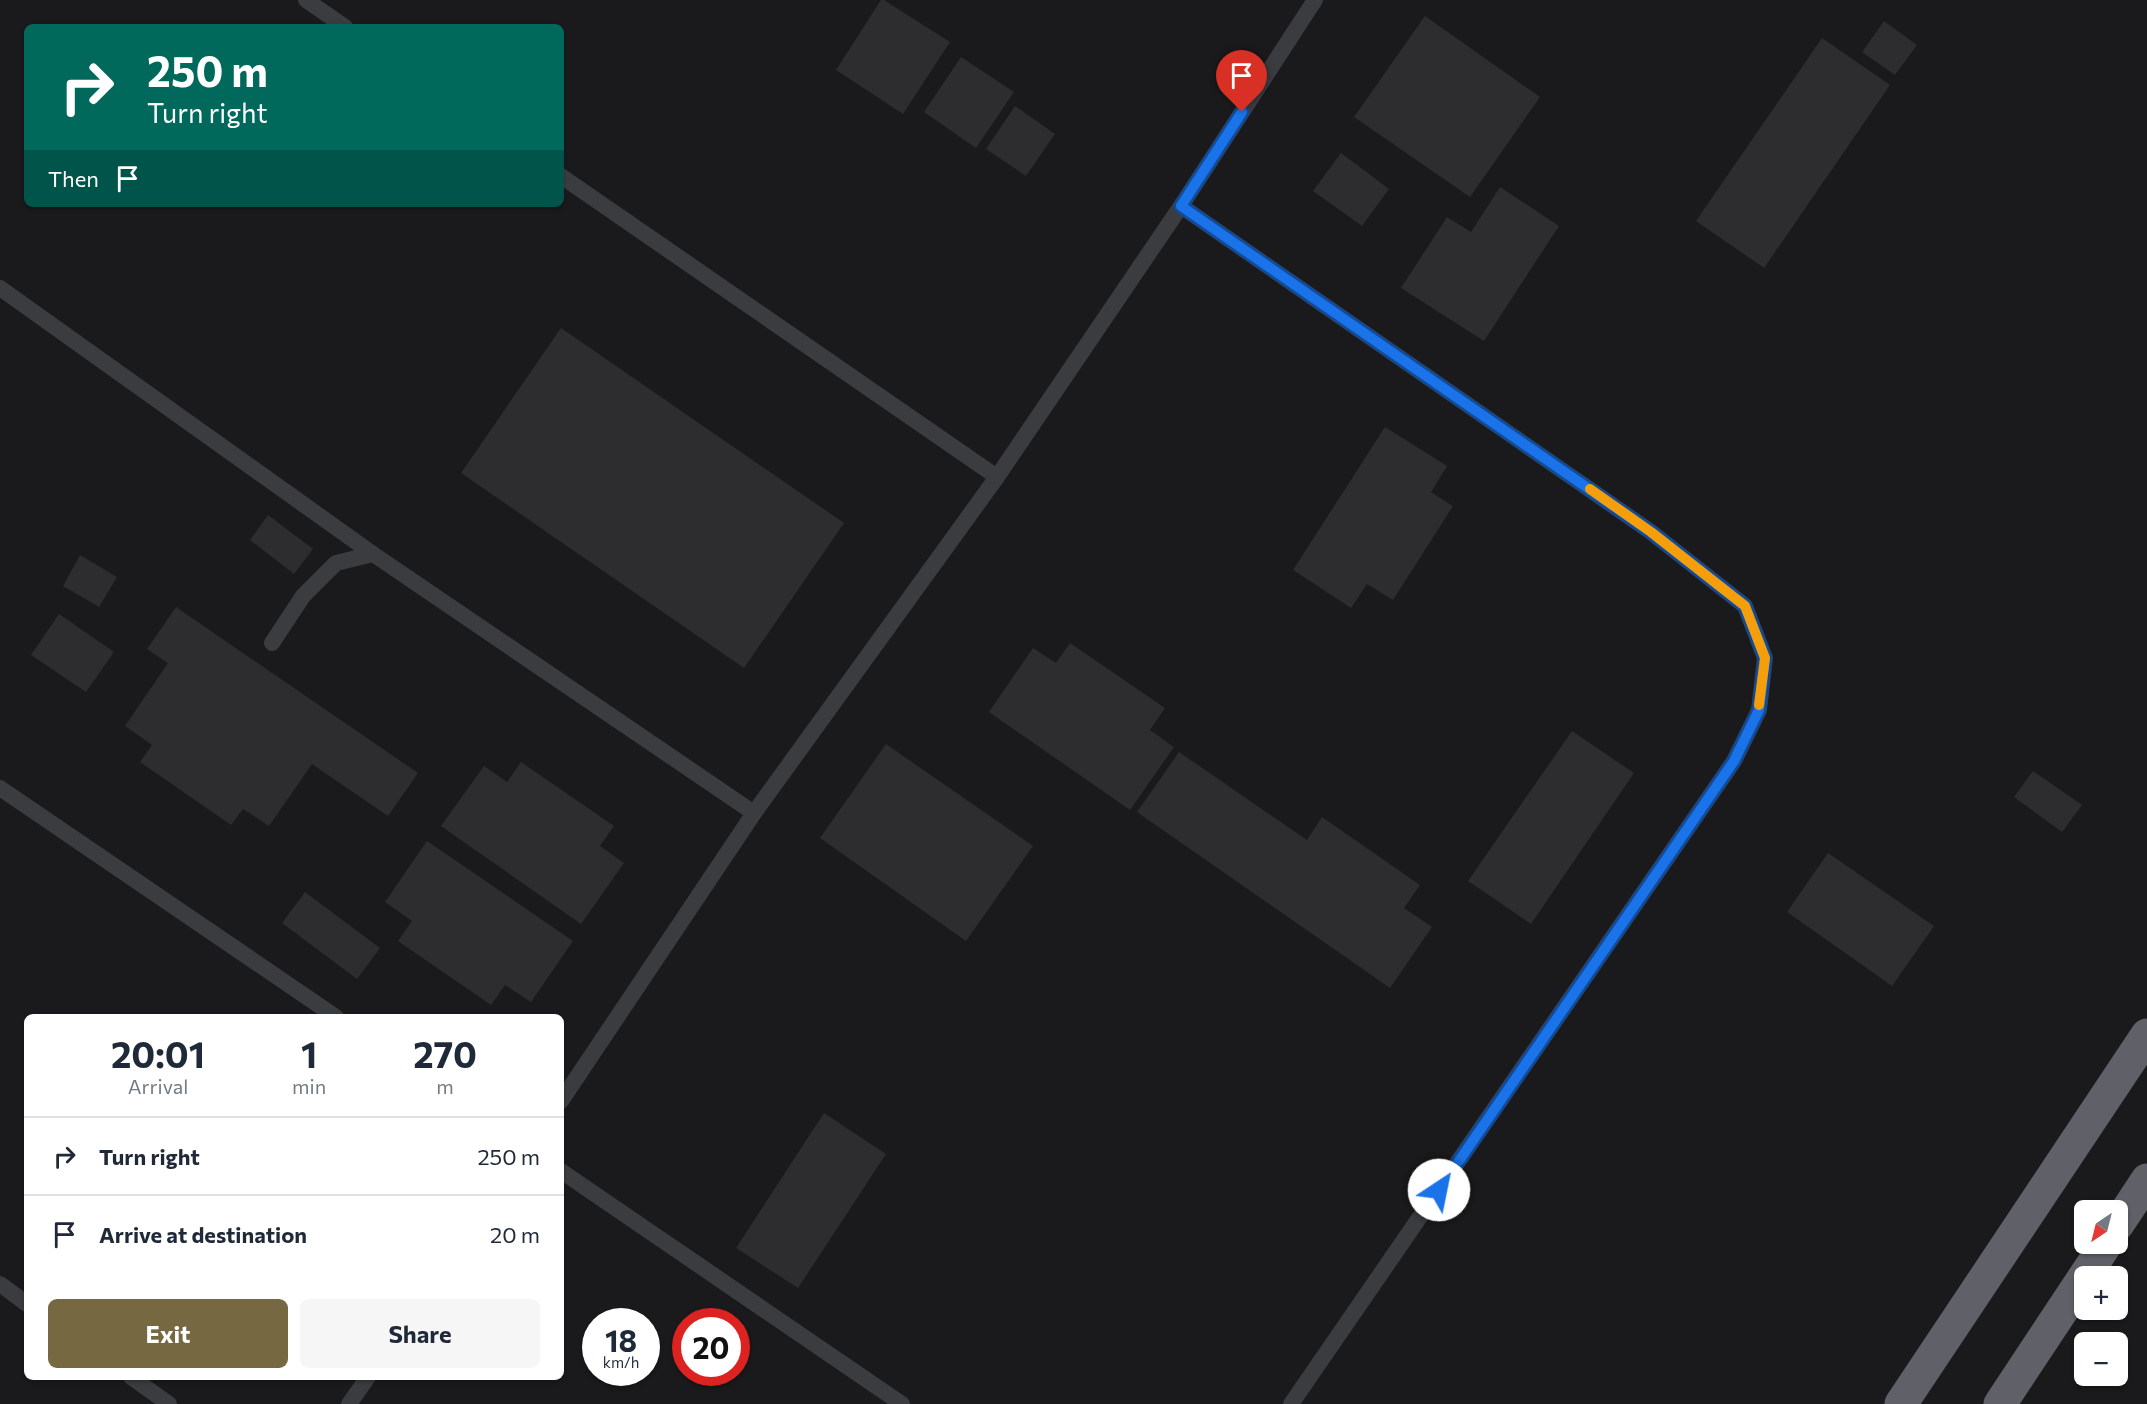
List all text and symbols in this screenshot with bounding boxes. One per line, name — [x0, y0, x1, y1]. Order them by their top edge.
text: 250 m — [147, 44, 268, 96]
icon: right — [48, 48, 126, 126]
pin — [1216, 50, 1267, 112]
icon: arrive — [1225, 59, 1258, 92]
text: Turn right — [147, 96, 267, 129]
icon: arrive — [111, 162, 144, 195]
text: Then — [48, 165, 99, 192]
text: 20:01 — [111, 1031, 205, 1075]
text: 1 — [301, 1031, 317, 1075]
text: 270 — [413, 1031, 477, 1075]
text: Arrival — [128, 1074, 188, 1098]
text: min — [292, 1074, 326, 1098]
text: m — [436, 1074, 454, 1098]
icon: right — [48, 1140, 81, 1173]
text: Turn right — [99, 1143, 200, 1170]
text: 250 m — [477, 1143, 540, 1170]
position arrow — [1407, 1158, 1471, 1222]
north arrow — [2074, 1200, 2128, 1254]
map controls — [2074, 1200, 2128, 1386]
icon: arrive — [48, 1218, 81, 1251]
text: Arrive at destination — [99, 1221, 307, 1248]
text: 20 m — [490, 1221, 540, 1248]
button: + — [2074, 1266, 2128, 1320]
button: Exit — [48, 1299, 288, 1368]
button: Share — [300, 1299, 540, 1368]
speed limit sign: 20 — [672, 1308, 750, 1386]
text: 18 — [605, 1321, 637, 1358]
button: − — [2074, 1332, 2128, 1386]
text: km/h — [603, 1353, 639, 1371]

